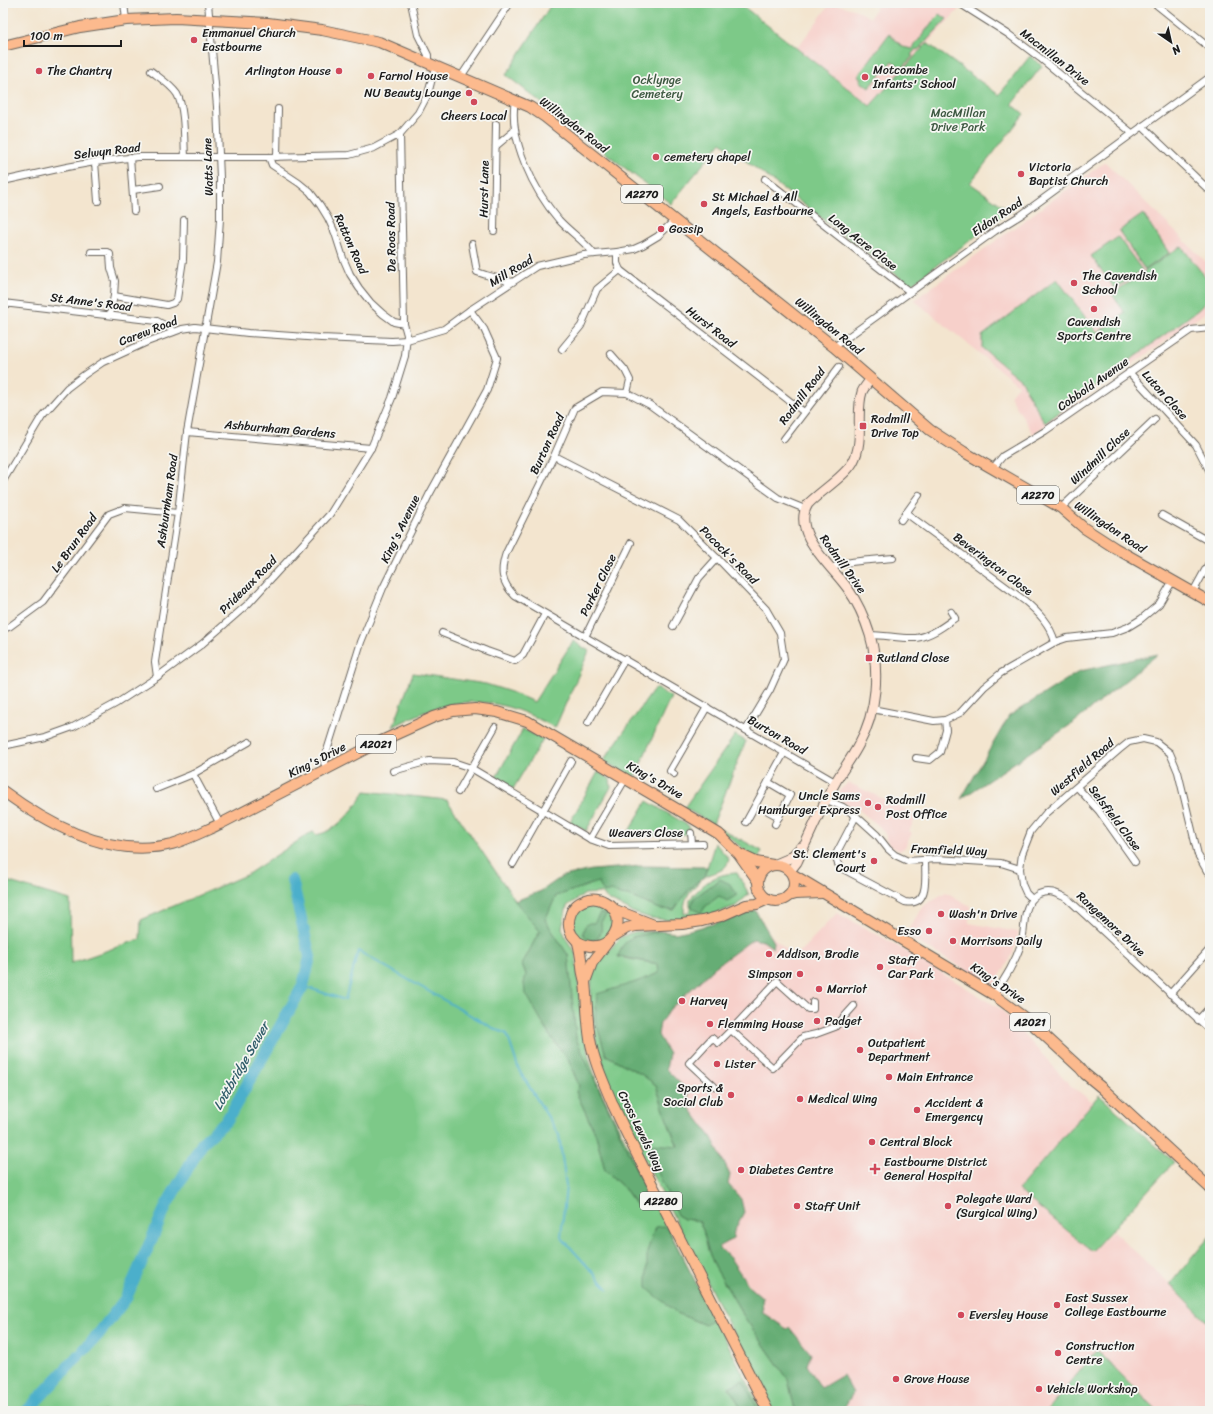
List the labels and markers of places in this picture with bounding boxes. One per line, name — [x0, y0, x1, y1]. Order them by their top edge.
place label: Emmanuel Church Eastbourne — [202, 22, 296, 58]
marker: Emmanuel Church Eastbourne — [189, 35, 199, 45]
place label: Motcombe Infants' School — [872, 59, 956, 95]
place label: The Chantry — [47, 60, 113, 82]
place label: Arlington House — [244, 60, 331, 82]
place label: Farnol House — [379, 65, 448, 87]
marker: The Chantry — [34, 66, 44, 76]
marker: Arlington House — [334, 66, 344, 76]
marker: Farnol House — [366, 71, 376, 81]
marker: Motcombe Infants' School — [860, 72, 870, 82]
place label: NU Beauty Lounge — [364, 82, 461, 104]
marker: NU Beauty Lounge — [464, 88, 474, 98]
marker: Cheers Local — [469, 97, 479, 107]
place label: Cheers Local — [441, 105, 508, 127]
place label: cemetery chapel — [664, 146, 751, 168]
marker: cemetery chapel — [651, 152, 661, 162]
place label: Victoria Baptist Church — [1029, 156, 1108, 192]
marker: Victoria Baptist Church — [1016, 169, 1026, 179]
place label: St Michael & All Angels, Eastbourne — [711, 186, 813, 222]
marker: St Michael & All Angels, Eastbourne — [699, 199, 709, 209]
place label: Gossip — [669, 218, 704, 240]
marker: Gossip — [656, 224, 666, 234]
place label: The Cavendish School — [1082, 265, 1157, 301]
marker: The Cavendish School — [1069, 278, 1079, 288]
marker: Cavendish Sports Centre — [1089, 304, 1099, 314]
place label: Cavendish Sports Centre — [1057, 311, 1131, 347]
place label: Rodmill Drive Top — [871, 408, 920, 444]
marker: Rodmill Drive Top — [858, 421, 868, 431]
place label: Rutland Close — [877, 647, 949, 669]
marker: Rutland Close — [864, 653, 874, 663]
place label: Uncle Sams Hamburger Express — [758, 785, 860, 821]
place label: Rodmill Post Office — [886, 789, 947, 825]
marker: Uncle Sams Hamburger Express — [863, 798, 873, 808]
marker: Rodmill Post Office — [873, 802, 883, 812]
place label: St. Clement's Court — [793, 843, 866, 879]
marker: St. Clement's Court — [869, 856, 879, 866]
place label: Wash'n Drive — [949, 903, 1017, 925]
marker: Wash'n Drive — [936, 909, 946, 919]
place label: Esso — [897, 920, 921, 942]
marker: Esso — [924, 926, 934, 936]
place label: Morrisons Daily — [961, 930, 1043, 952]
marker: Morrisons Daily — [948, 936, 958, 946]
place label: Addison, Brodie — [776, 943, 859, 965]
marker: Addison, Brodie — [764, 949, 774, 959]
place label: Staff Car Park — [888, 949, 934, 985]
marker: Staff Car Park — [875, 962, 885, 972]
place label: Simpson — [748, 963, 793, 985]
marker: Simpson — [795, 969, 805, 979]
place label: Marriot — [827, 978, 868, 1000]
marker: Marriot — [814, 984, 824, 994]
place label: Harvey — [690, 990, 728, 1012]
marker: Harvey — [677, 996, 687, 1006]
place label: Padget — [825, 1010, 863, 1032]
place label: Flemming House — [718, 1013, 803, 1035]
marker: Padget — [812, 1016, 822, 1026]
marker: Flemming House — [705, 1019, 715, 1029]
place label: Outpatient Department — [868, 1032, 931, 1068]
marker: Outpatient Department — [855, 1045, 865, 1055]
place label: Lister — [725, 1053, 757, 1075]
marker: Lister — [712, 1059, 722, 1069]
place label: Main Entrance — [897, 1066, 973, 1088]
marker: Main Entrance — [884, 1072, 894, 1082]
place label: Sports & Social Club — [664, 1077, 723, 1113]
place label: Medical Wing — [808, 1088, 877, 1110]
marker: Sports & Social Club — [726, 1090, 736, 1100]
place label: Accident & Emergency — [924, 1092, 984, 1128]
marker: Medical Wing — [795, 1094, 805, 1104]
marker: Accident & Emergency — [912, 1105, 922, 1115]
place label: Central Block — [880, 1131, 953, 1153]
marker: Central Block — [867, 1137, 877, 1147]
place label: Eastbourne District General Hospital — [884, 1151, 987, 1187]
place label: Diabetes Centre — [749, 1159, 834, 1181]
marker: Eastbourne District General Hospital — [869, 1163, 881, 1175]
marker: Diabetes Centre — [736, 1165, 746, 1175]
place label: Polegate Ward (Surgical Wing) — [956, 1188, 1037, 1224]
place label: Staff Unit — [805, 1195, 861, 1217]
marker: Staff Unit — [792, 1201, 802, 1211]
marker: Polegate Ward (Surgical Wing) — [943, 1201, 953, 1211]
place label: East Sussex College Eastbourne — [1065, 1287, 1167, 1323]
marker: East Sussex College Eastbourne — [1052, 1300, 1062, 1310]
place label: Eversley House — [969, 1304, 1048, 1326]
marker: Eversley House — [956, 1310, 966, 1320]
place label: Construction Centre — [1066, 1335, 1135, 1371]
marker: Construction Centre — [1053, 1348, 1063, 1358]
place label: Grove House — [904, 1368, 969, 1390]
marker: Grove House — [891, 1374, 901, 1384]
place label: Vehicle Workshop — [1047, 1378, 1138, 1400]
marker: Vehicle Workshop — [1034, 1384, 1044, 1394]

